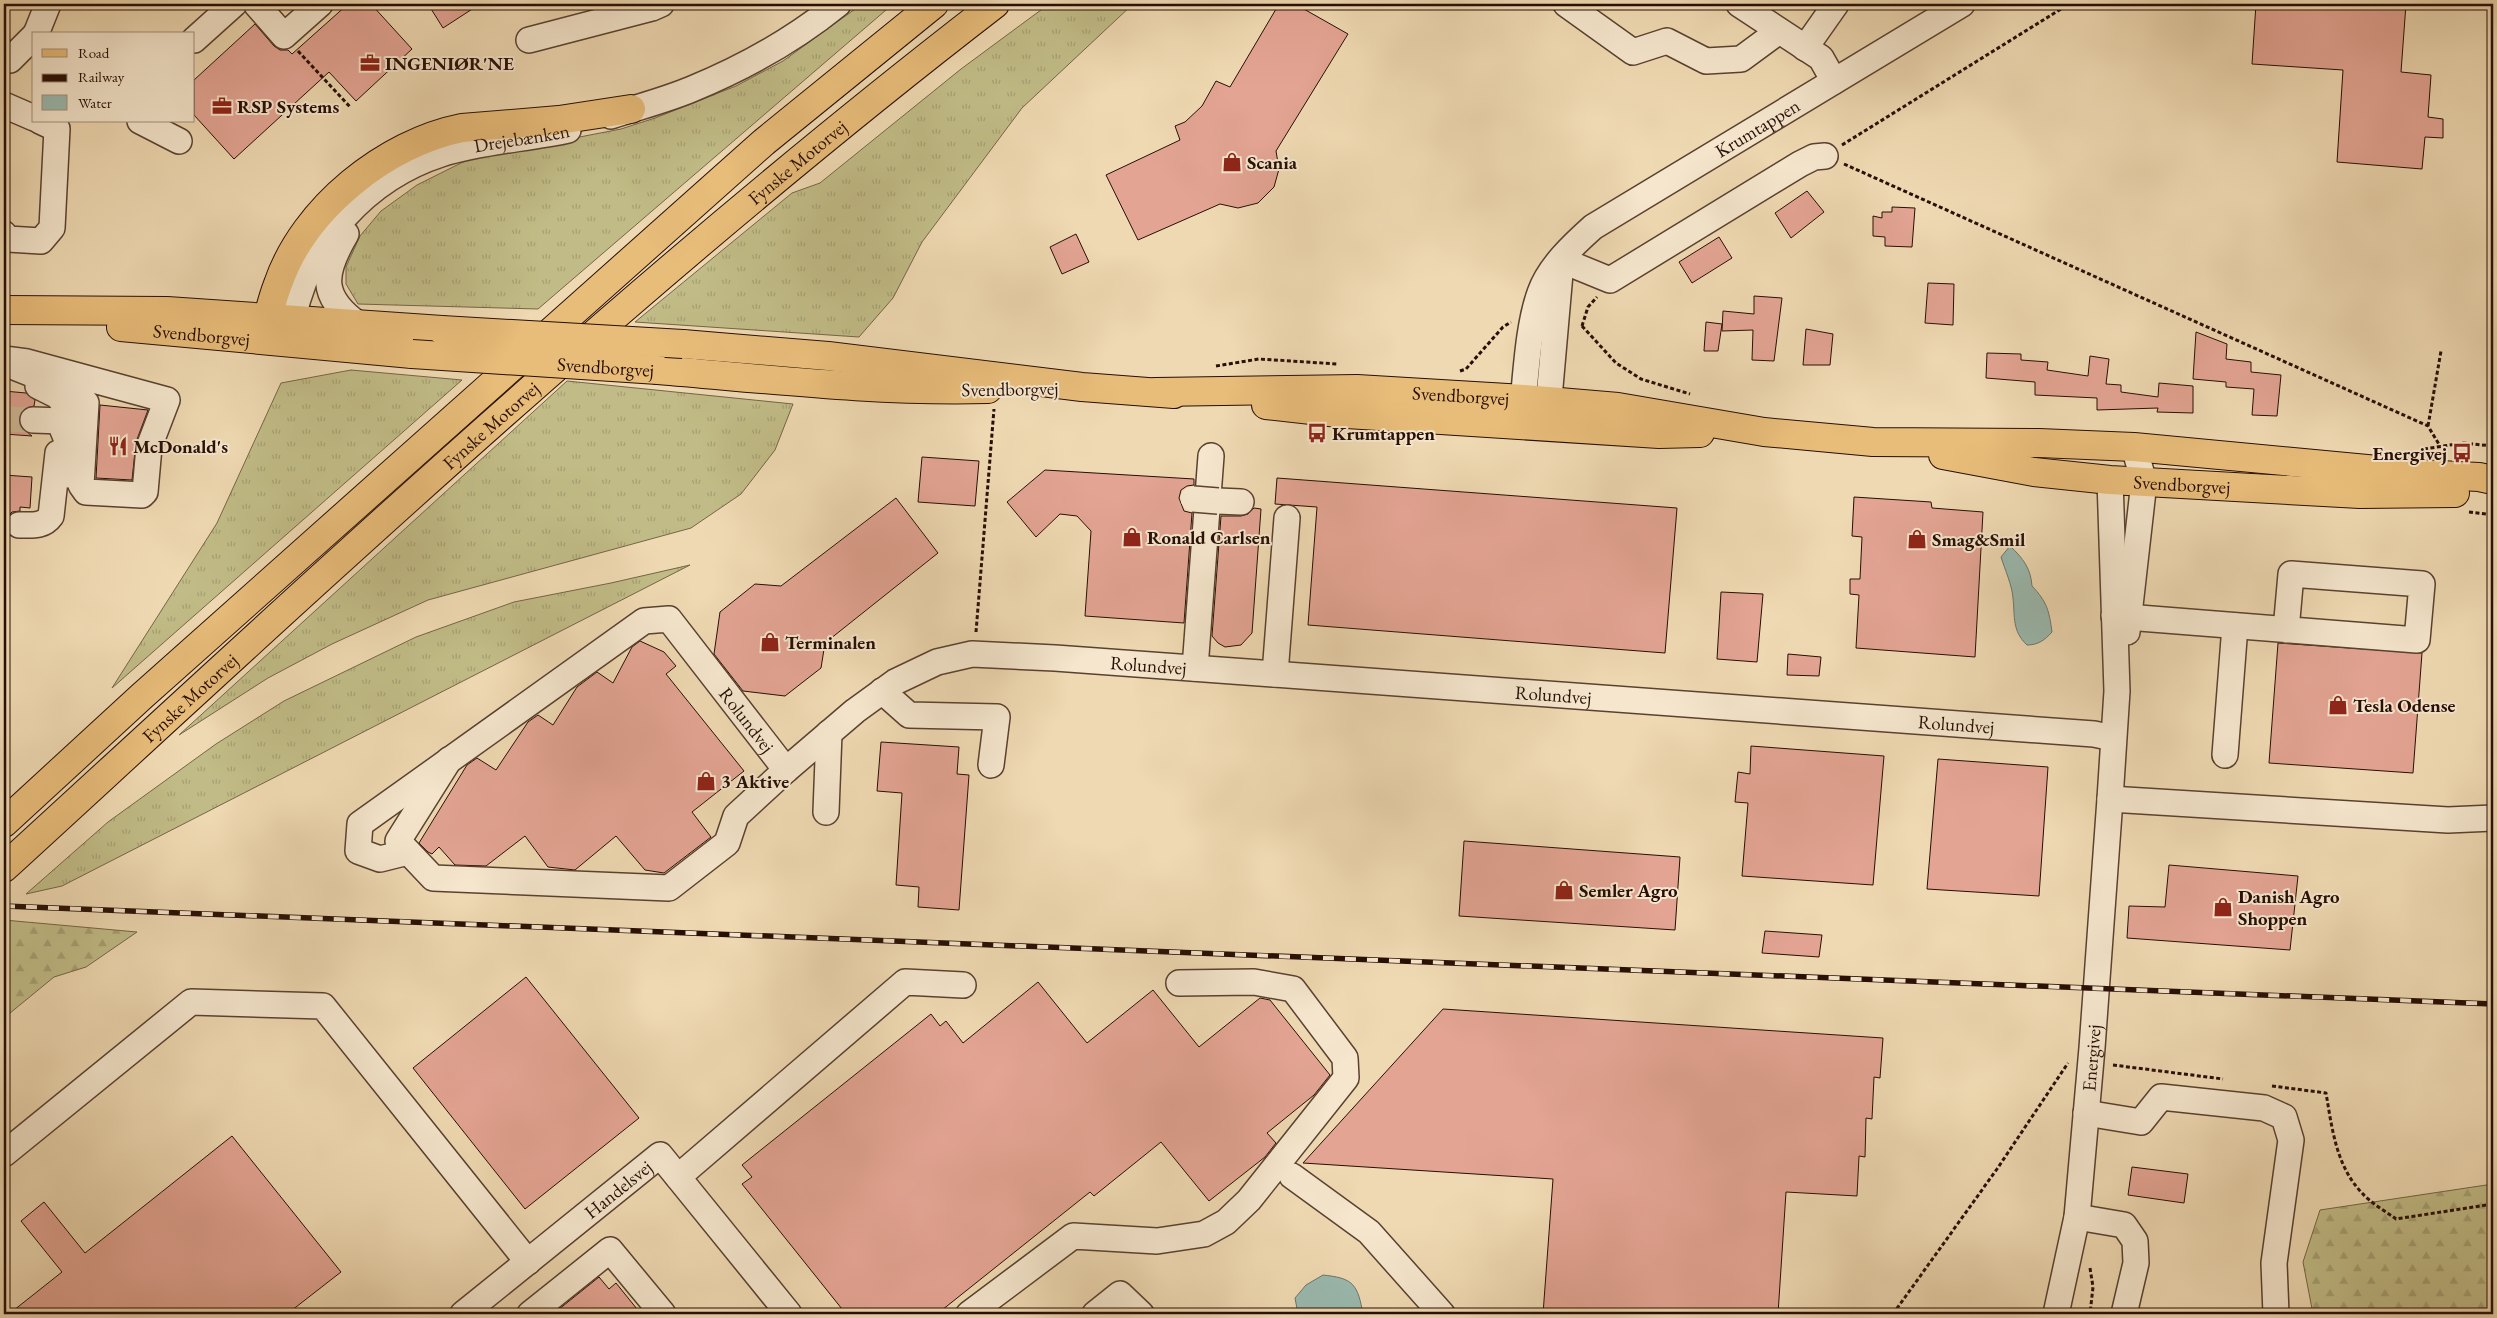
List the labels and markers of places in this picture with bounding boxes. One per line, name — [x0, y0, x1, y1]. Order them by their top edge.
place label: INGENIØR'NE — [385, 51, 514, 76]
office icon: INGENIØR'NE — [359, 52, 381, 74]
place label: RSP Systems — [237, 94, 339, 119]
office icon: RSP Systems — [211, 95, 233, 117]
place label: Scania — [1247, 150, 1298, 175]
shop icon: Scania — [1221, 151, 1243, 173]
place label: Krumtappen — [1332, 421, 1435, 446]
bus stop icon: Krumtappen — [1306, 422, 1328, 444]
place label: McDonald's — [133, 434, 228, 459]
restaurant icon: McDonald's — [107, 435, 129, 457]
place label: Energivej — [2373, 441, 2447, 466]
bus stop icon: Energivej — [2451, 442, 2473, 464]
place label: Ronald Carlsen — [1147, 525, 1271, 550]
shop icon: Ronald Carlsen — [1121, 526, 1143, 548]
place label: Smag&Smil — [1932, 527, 2026, 552]
shop icon: Smag&Smil — [1906, 528, 1928, 550]
place label: Terminalen — [785, 630, 876, 655]
shop icon: Terminalen — [759, 631, 781, 653]
place label: Tesla Odense — [2353, 693, 2456, 718]
shop icon: Tesla Odense — [2327, 694, 2349, 716]
place label: 3 Aktive — [721, 769, 789, 794]
shop icon: 3 Aktive — [695, 770, 717, 792]
place label: Semler Agro — [1579, 878, 1678, 903]
shop icon: Semler Agro — [1553, 879, 1575, 901]
place label: Danish Agro Shoppen — [2238, 884, 2340, 931]
shop icon: Danish Agro Shoppen — [2212, 896, 2234, 918]

